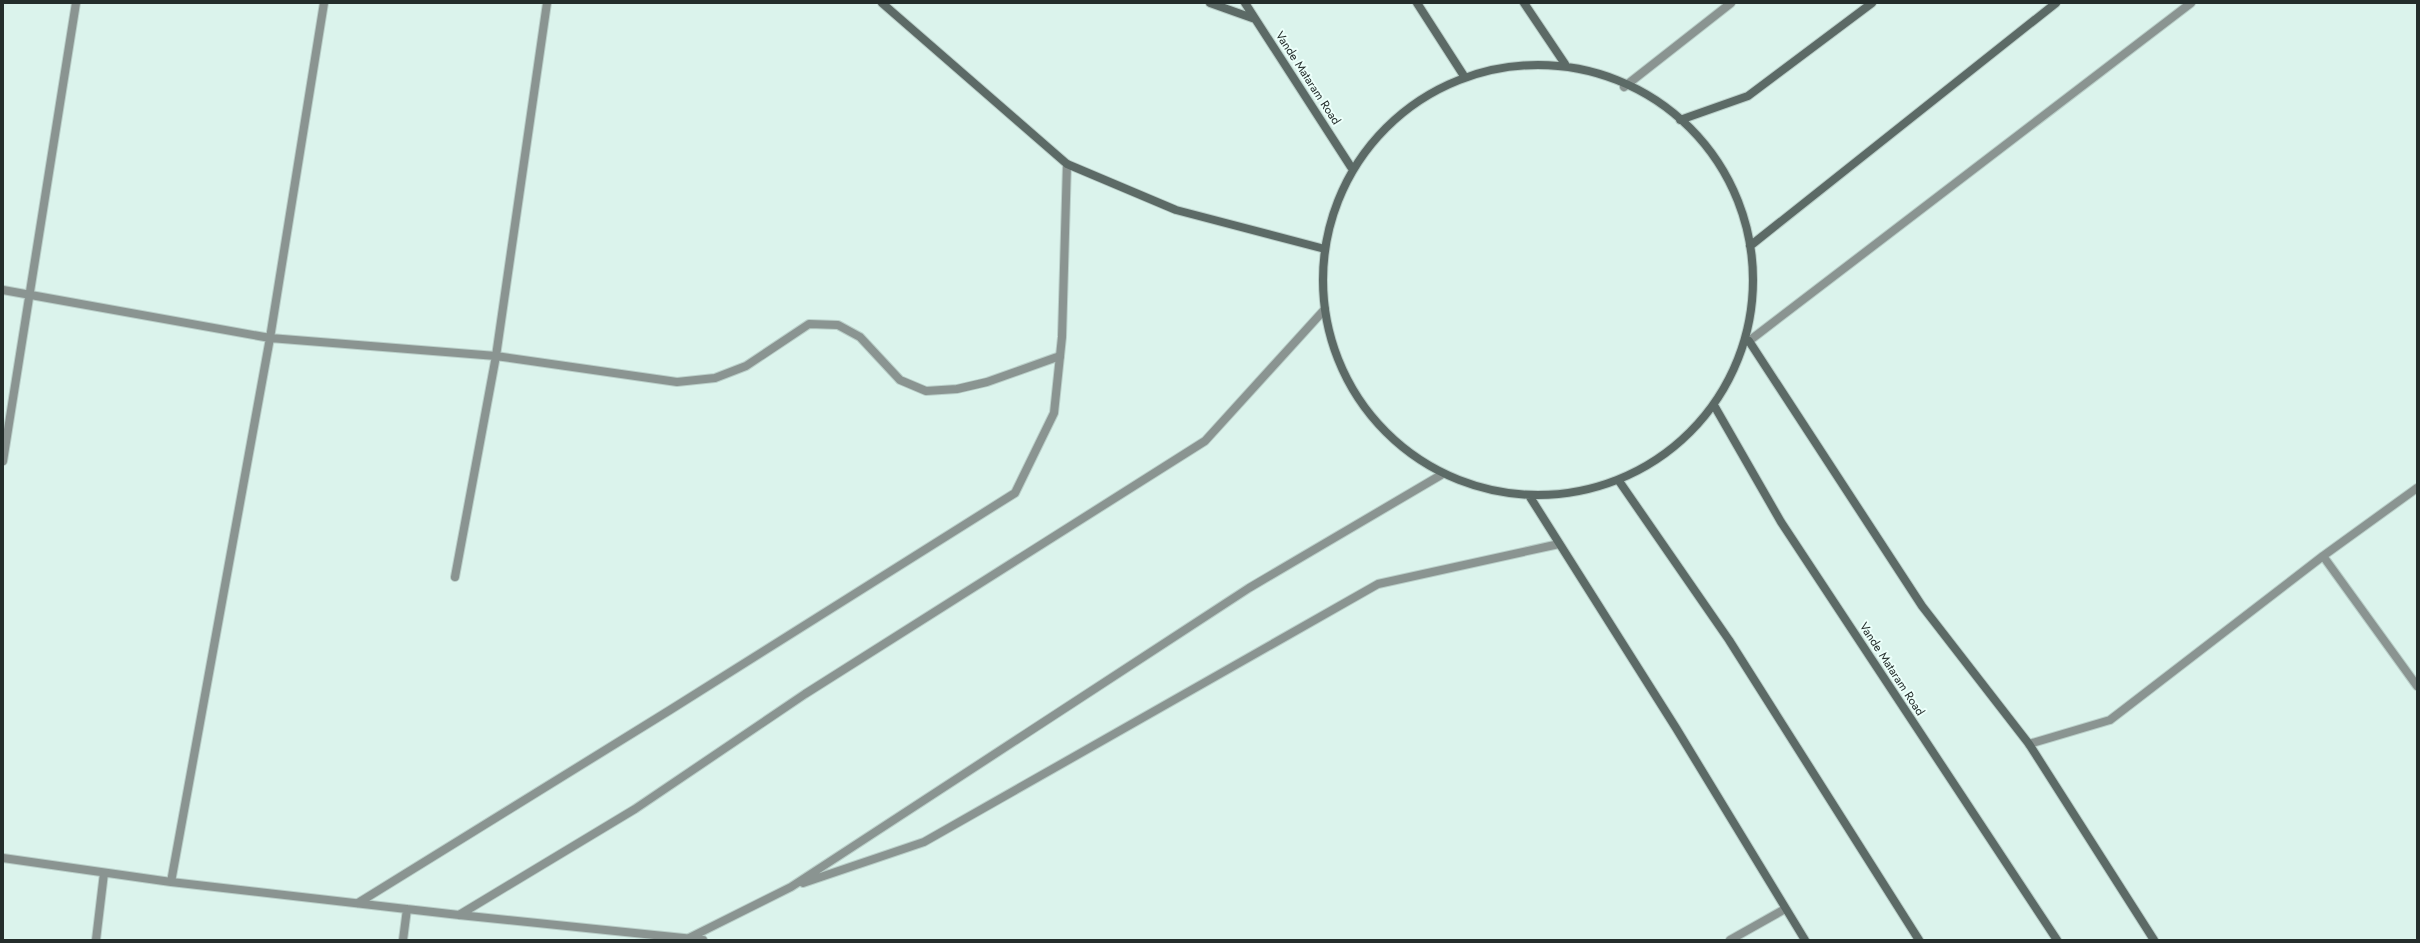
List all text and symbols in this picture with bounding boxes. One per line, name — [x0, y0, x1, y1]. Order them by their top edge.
street label: Vande Mataram Road — [1271, 28, 1345, 128]
street label: Vande Mataram Road — [1855, 619, 1929, 719]

